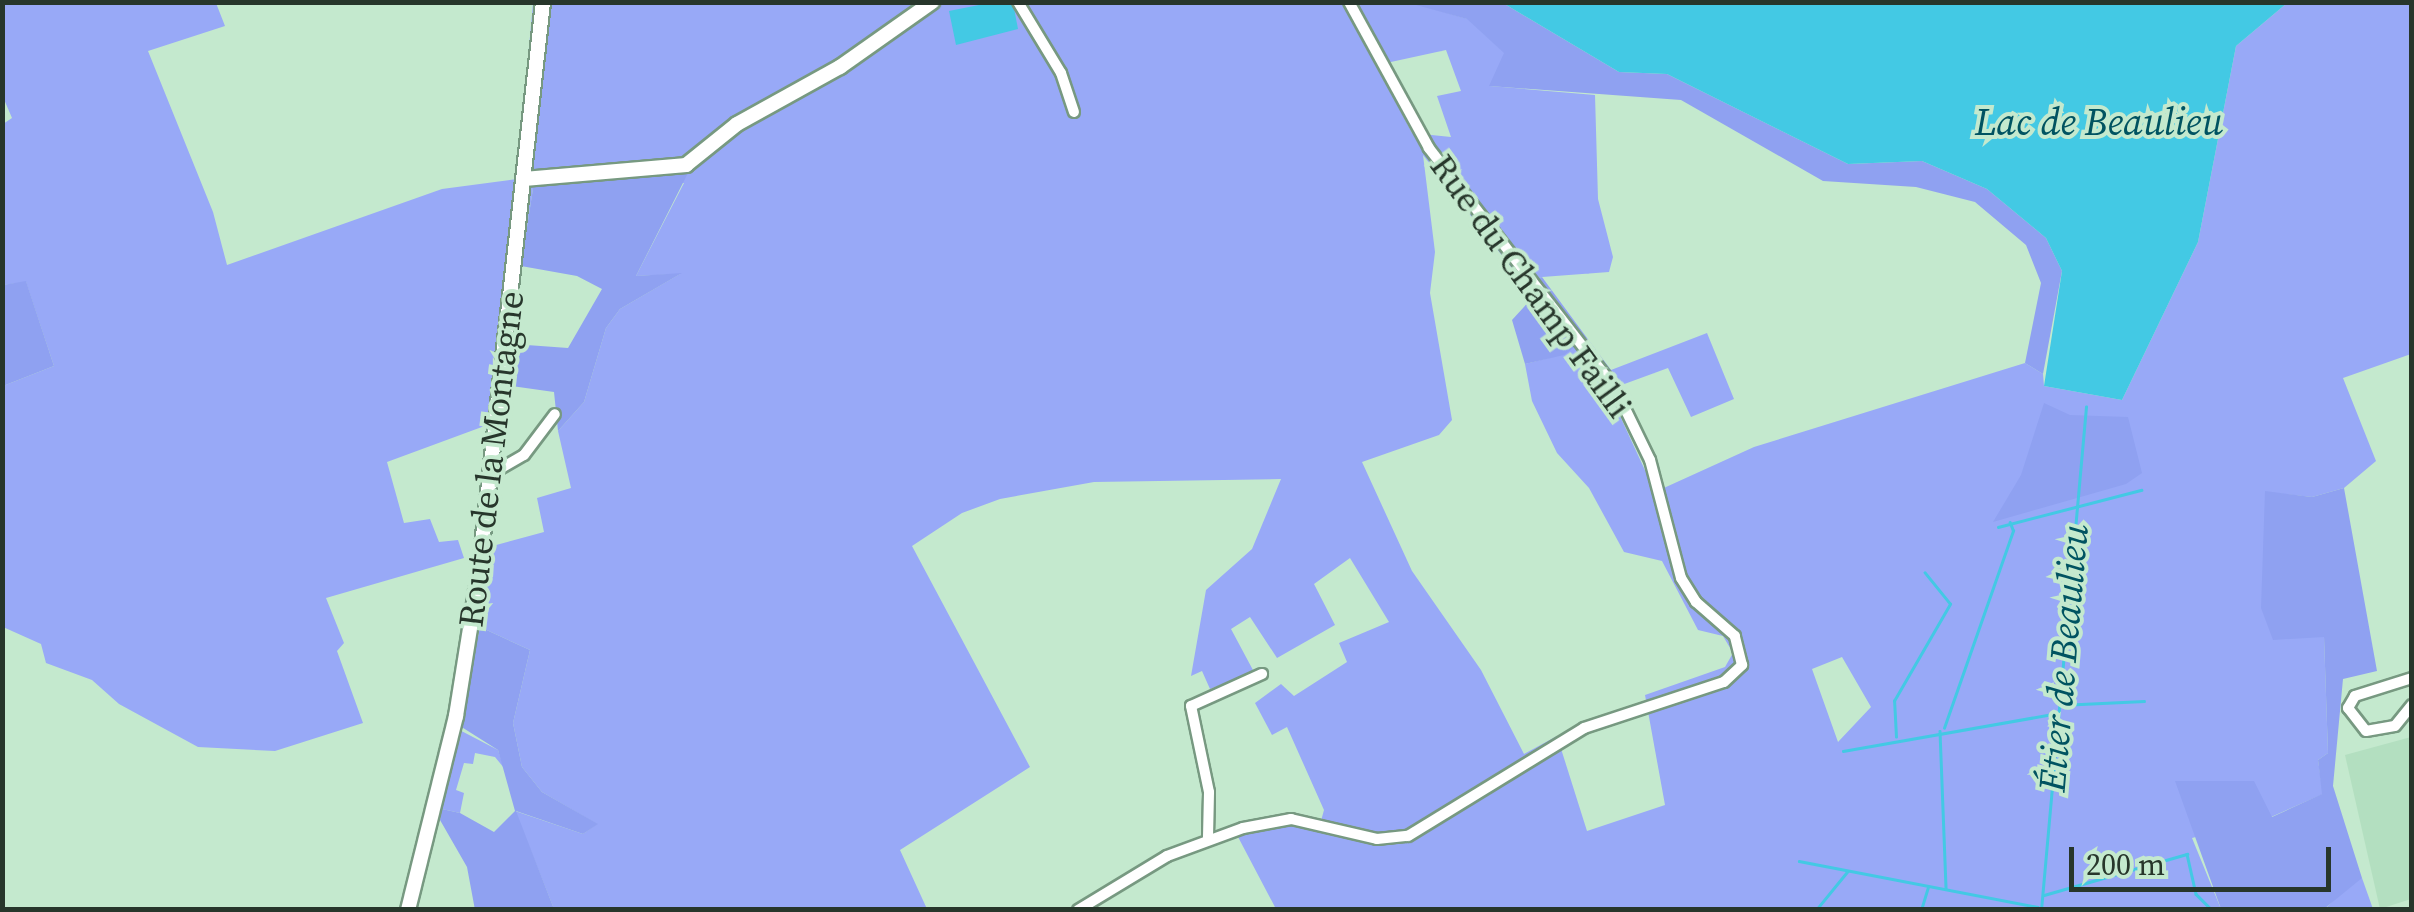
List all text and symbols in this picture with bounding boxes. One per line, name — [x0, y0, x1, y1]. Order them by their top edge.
water label: Lac de Beaulieu — [1975, 100, 2223, 146]
street label: Rue du Champ Failli — [1421, 146, 1641, 426]
street label: Route de la Montagne — [450, 289, 532, 629]
water label: Étier de Beaulieu — [2030, 522, 2098, 794]
scale bar — [2074, 827, 2336, 889]
text: 200 m — [2086, 844, 2165, 885]

